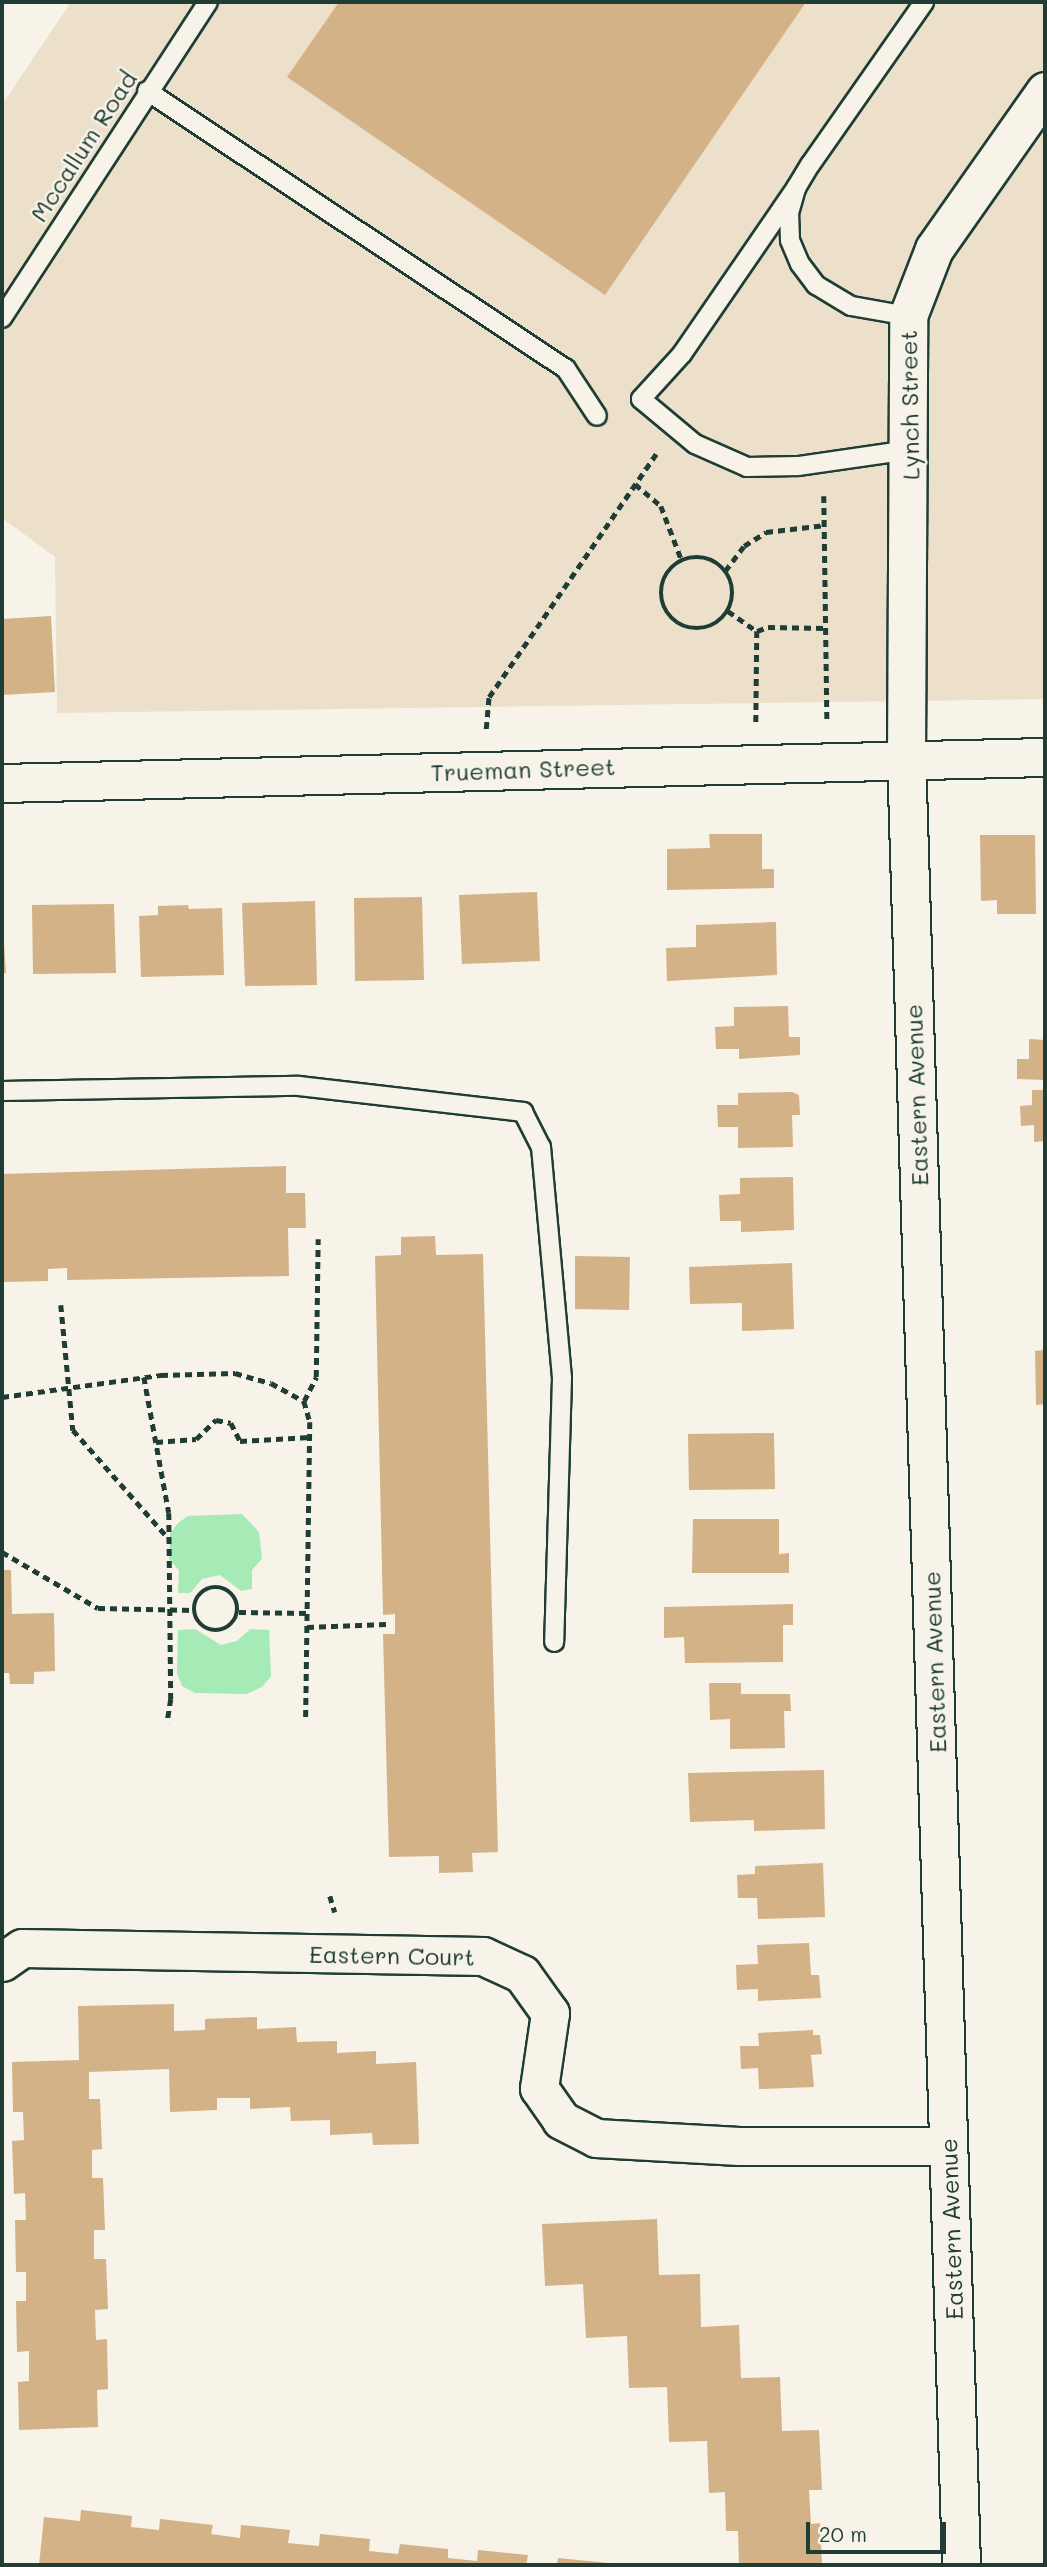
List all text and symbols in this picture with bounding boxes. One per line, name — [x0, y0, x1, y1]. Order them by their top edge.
street label: Mccallum Road — [24, 65, 142, 227]
street label: Lynch Street — [893, 330, 925, 480]
street label: Trueman Street — [430, 751, 616, 787]
street label: Eastern Avenue — [898, 1004, 934, 1186]
street label: Eastern Avenue — [916, 1571, 952, 1753]
street label: Eastern Court — [309, 1939, 475, 1971]
street label: Eastern Avenue — [933, 2138, 969, 2320]
scale bar — [809, 2508, 949, 2552]
text: 20 m — [819, 2520, 867, 2547]

